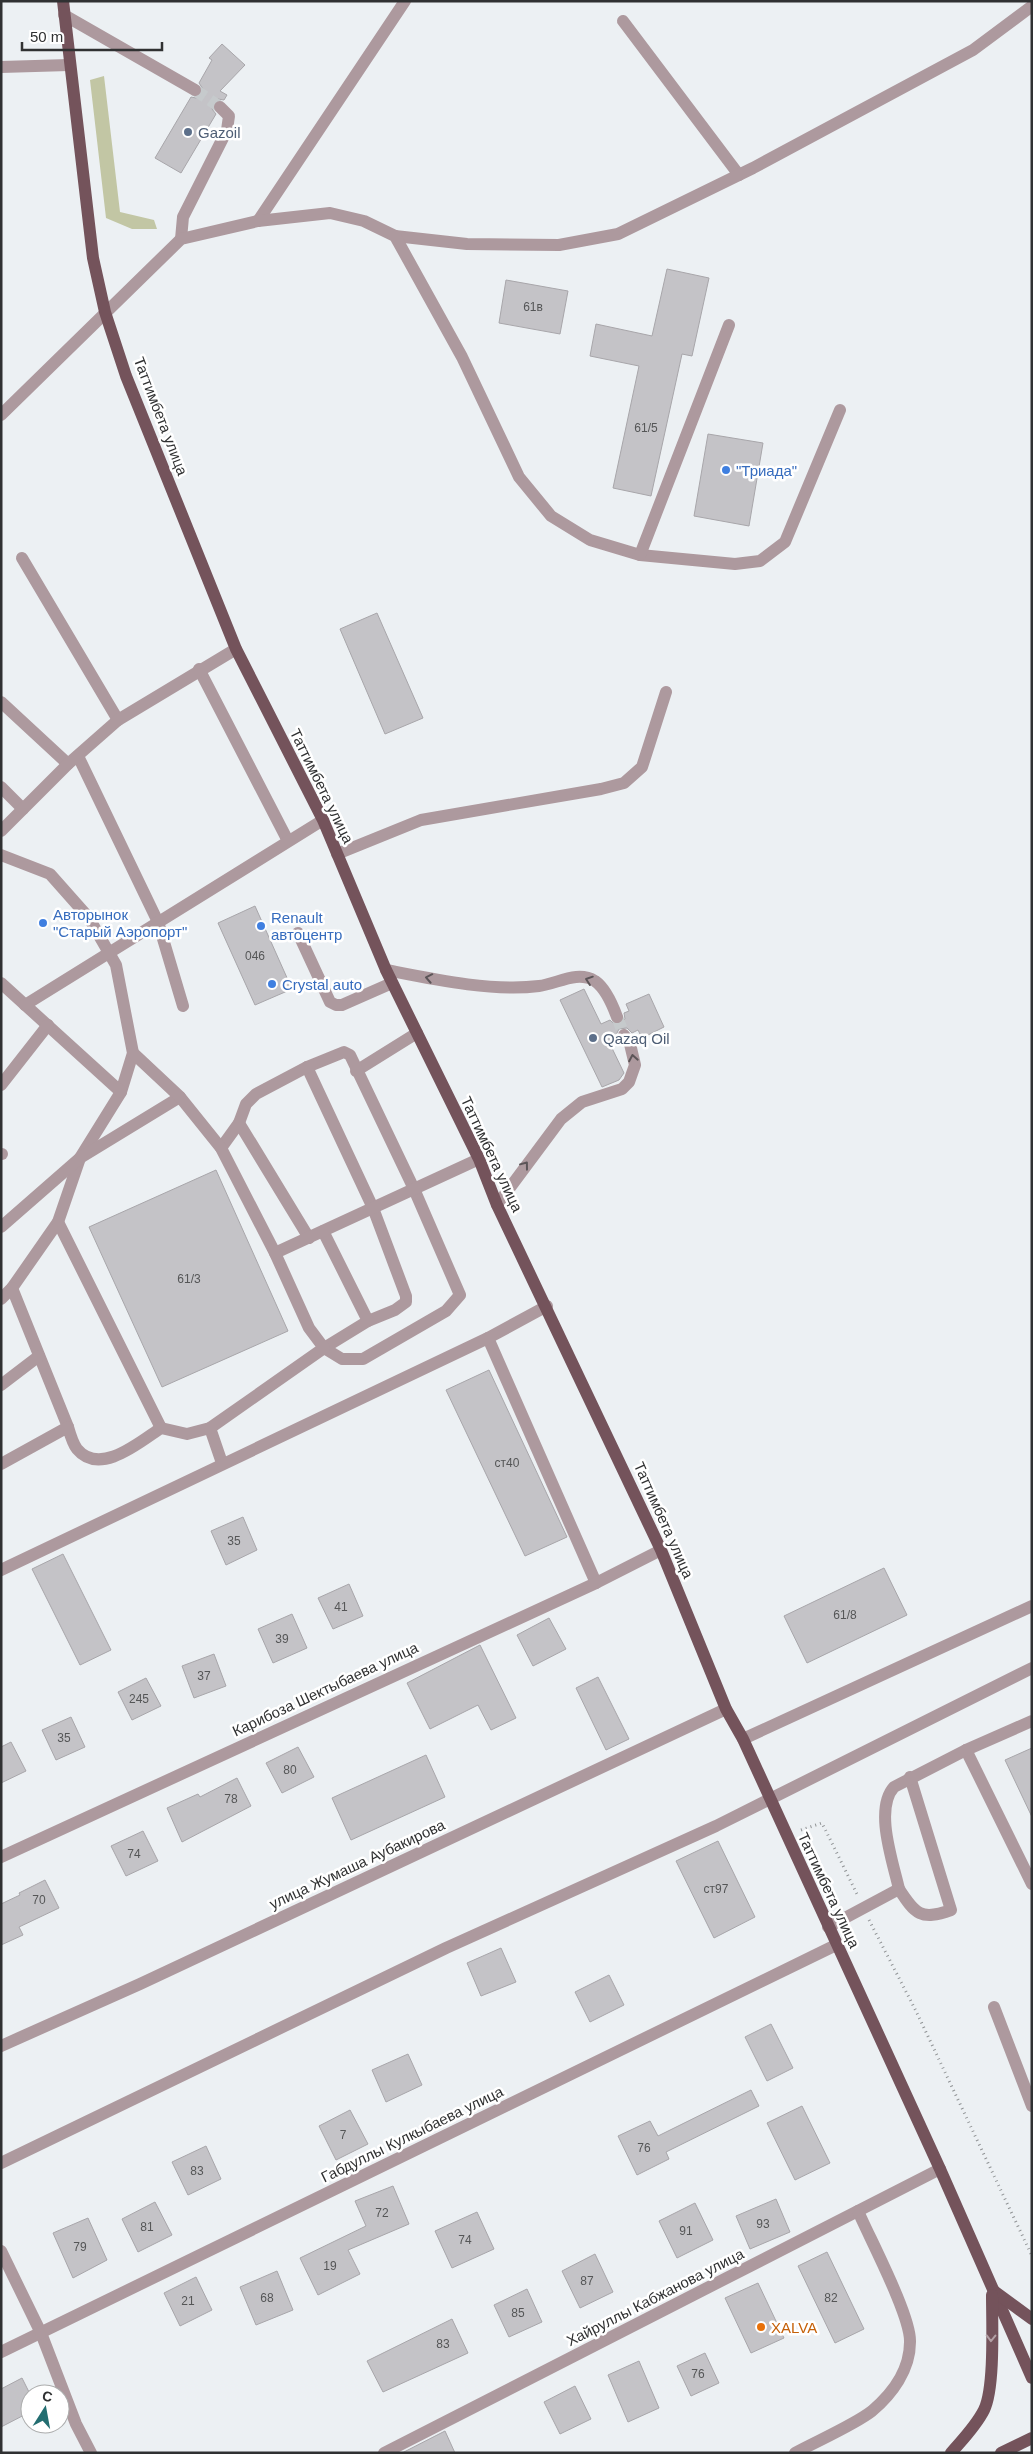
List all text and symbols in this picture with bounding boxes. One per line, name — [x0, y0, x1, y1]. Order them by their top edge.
scale bar — [22, 20, 162, 52]
text: 50 m — [30, 28, 63, 45]
place label: Gazoil — [198, 124, 241, 141]
marker: Gazoil — [182, 126, 194, 138]
house number: 61в — [523, 300, 543, 314]
street label: Таттимбета улица — [131, 354, 192, 478]
house number: 61/5 — [634, 421, 658, 435]
place label: "Триада" — [736, 462, 797, 479]
marker: "Триада" — [720, 464, 732, 476]
street label: Таттимбета улица — [287, 726, 357, 847]
place label: Авторынок "Старый Аэропорт" — [53, 906, 187, 940]
place label: Renault автоцентр — [271, 909, 342, 943]
marker: Авторынок "Старый Аэропорт" — [37, 917, 49, 929]
marker: Renault автоцентр — [255, 920, 267, 932]
house number: 046 — [245, 949, 265, 963]
one-way arrow — [424, 974, 433, 984]
place label: Crystal auto — [282, 976, 362, 993]
one-way arrow — [585, 976, 593, 986]
marker: Crystal auto — [266, 978, 278, 990]
place label: Qazaq Oil — [603, 1030, 670, 1047]
marker: Qazaq Oil — [587, 1032, 599, 1044]
one-way arrow — [628, 1054, 638, 1063]
street label: Таттимбета улица — [458, 1094, 526, 1215]
one-way arrow — [520, 1162, 528, 1171]
house number: 61/3 — [177, 1272, 201, 1286]
house number: ст40 — [495, 1456, 520, 1470]
street label: Таттимбета улица — [631, 1459, 698, 1581]
house number: 35 — [227, 1534, 241, 1548]
house number: 41 — [334, 1600, 348, 1614]
house number: 61/8 — [833, 1608, 857, 1622]
house number: 39 — [275, 1632, 289, 1646]
street label: Карибоза Шектыбаева улица — [229, 1638, 421, 1740]
house number: 37 — [197, 1669, 211, 1683]
house number: 245 — [129, 1692, 149, 1706]
house number: 35 — [57, 1731, 71, 1745]
house number: 80 — [283, 1763, 297, 1777]
house number: 78 — [224, 1792, 238, 1806]
street label: улица Жумаша Аубакирова — [267, 1816, 448, 1912]
street label: Таттимбета улица — [795, 1830, 863, 1951]
house number: 74 — [127, 1847, 141, 1861]
house number: ст97 — [704, 1882, 729, 1896]
house number: 70 — [32, 1893, 46, 1907]
street label: Габдуллы Кулкыбаева улица — [318, 2082, 506, 2186]
house number: 7 — [340, 2128, 347, 2142]
house number: 76 — [637, 2141, 651, 2155]
house number: 83 — [190, 2164, 204, 2178]
house number: 72 — [375, 2206, 389, 2220]
house number: 93 — [756, 2217, 770, 2231]
house number: 81 — [140, 2220, 154, 2234]
house number: 91 — [679, 2224, 693, 2238]
house number: 74 — [458, 2233, 472, 2247]
house number: 79 — [73, 2240, 87, 2254]
street label: Хайруллы Кабжанова улица — [564, 2245, 747, 2349]
house number: 19 — [323, 2259, 337, 2273]
house number: 87 — [580, 2274, 594, 2288]
house number: 68 — [260, 2291, 274, 2305]
house number: 82 — [824, 2291, 838, 2305]
house number: 21 — [181, 2294, 195, 2308]
house number: 85 — [511, 2306, 525, 2320]
place label: XALVA — [771, 2319, 817, 2336]
marker: XALVA — [755, 2321, 767, 2333]
one-way arrow — [986, 2335, 997, 2343]
house number: 83 — [436, 2337, 450, 2351]
house number: 76 — [691, 2367, 705, 2381]
north arrow — [20, 2384, 70, 2434]
text: С — [41, 2387, 54, 2405]

